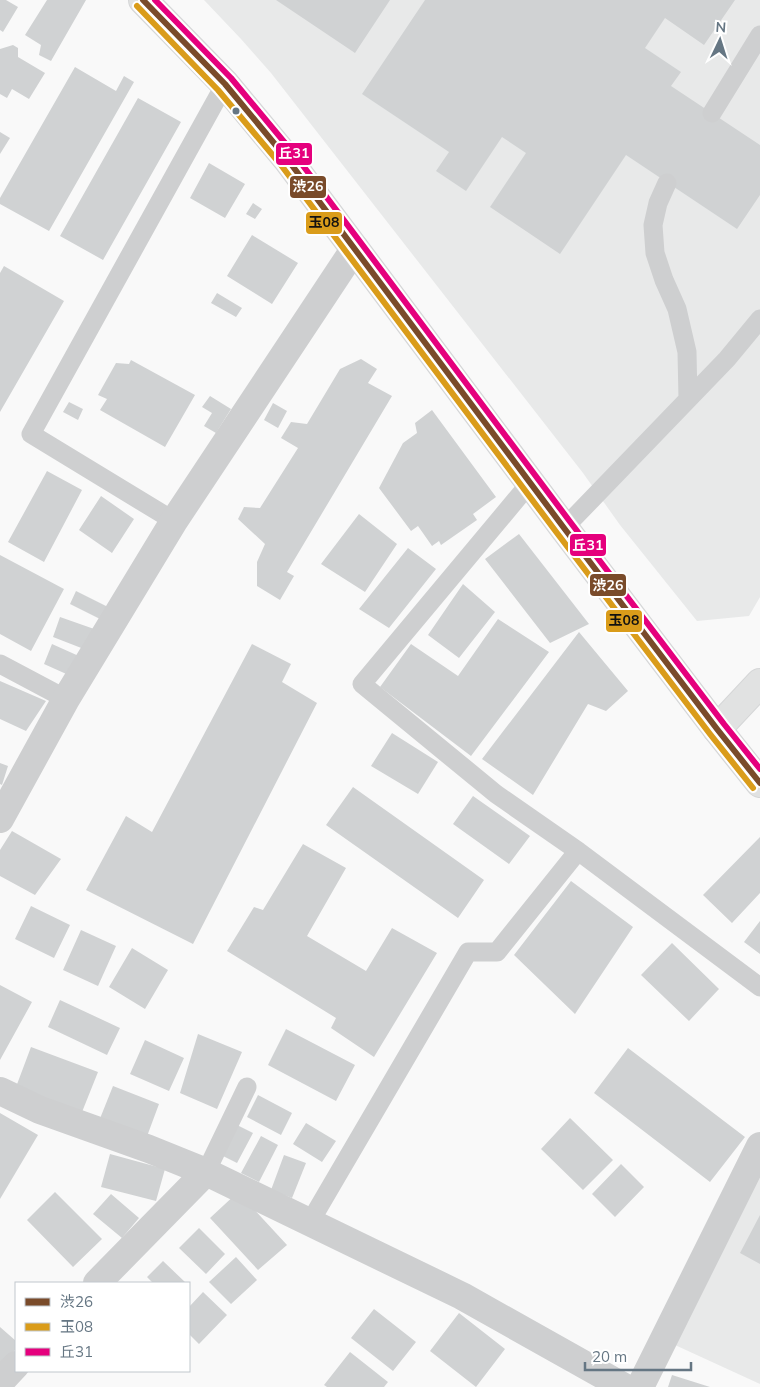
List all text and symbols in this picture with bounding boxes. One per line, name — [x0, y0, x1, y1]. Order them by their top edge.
north arrow — [695, 15, 745, 65]
text: N — [715, 18, 727, 36]
unlabelled marker — [231, 106, 241, 116]
line badge: 丘31 — [275, 142, 313, 166]
text: 丘31 — [279, 144, 309, 162]
line badge: 渋26 — [289, 175, 327, 199]
text: 渋26 — [293, 177, 323, 195]
line badge: 玉08 — [305, 211, 343, 235]
text: 玉08 — [309, 213, 339, 231]
line badge: 丘31 — [569, 533, 607, 557]
text: 丘31 — [573, 536, 603, 554]
line badge: 渋26 — [589, 573, 627, 597]
text: 渋26 — [593, 576, 623, 594]
line badge: 玉08 — [605, 609, 643, 633]
text: 玉08 — [609, 611, 639, 629]
legend — [15, 1282, 190, 1372]
text: 渋26 — [60, 1292, 93, 1311]
text: 玉08 — [60, 1317, 93, 1336]
scale bar — [585, 1340, 691, 1372]
text: 丘31 — [60, 1342, 93, 1361]
text: 20 m — [592, 1347, 627, 1366]

